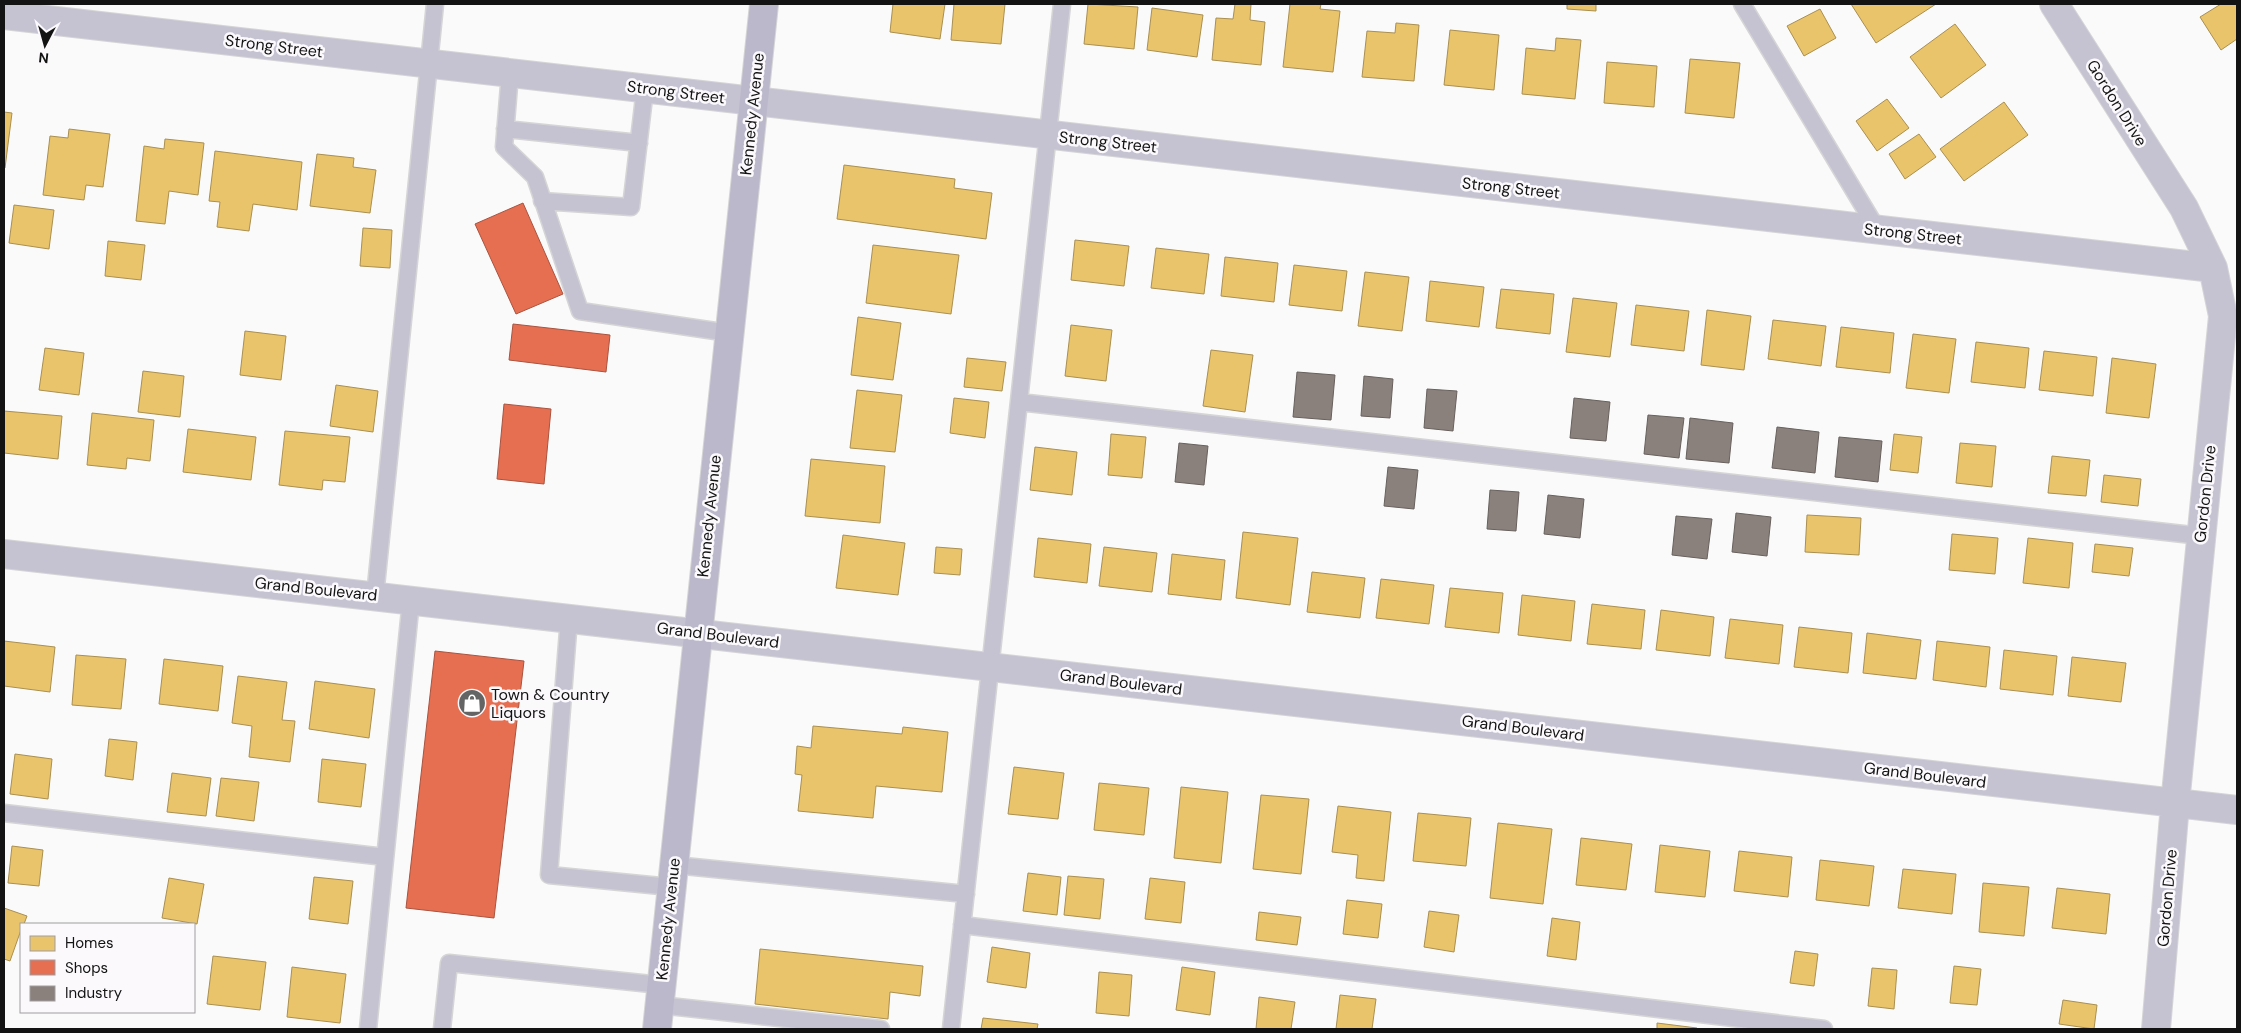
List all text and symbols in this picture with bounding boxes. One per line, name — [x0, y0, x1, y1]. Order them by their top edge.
north arrow — [20, 20, 70, 70]
street label: Strong Street — [224, 30, 324, 62]
text: N — [38, 48, 50, 67]
street label: Kennedy Avenue — [735, 52, 769, 176]
street label: Gordon Drive — [2082, 56, 2152, 150]
street label: Strong Street — [626, 76, 726, 108]
street label: Strong Street — [1058, 126, 1158, 158]
street label: Strong Street — [1461, 172, 1561, 204]
street label: Strong Street — [1863, 218, 1963, 250]
street label: Gordon Drive — [2189, 444, 2221, 544]
street label: Kennedy Avenue — [692, 454, 726, 578]
street label: Grand Boulevard — [254, 572, 378, 606]
street label: Grand Boulevard — [656, 617, 780, 653]
street label: Grand Boulevard — [1059, 664, 1183, 700]
place label: Town & Country Liquors — [491, 684, 610, 723]
shop icon: Town & Country Liquors — [457, 688, 487, 718]
street label: Grand Boulevard — [1461, 710, 1585, 746]
street label: Grand Boulevard — [1863, 757, 1987, 793]
street label: Gordon Drive — [2152, 848, 2182, 948]
street label: Kennedy Avenue — [651, 857, 685, 981]
legend — [20, 923, 195, 1013]
text: Homes — [65, 933, 114, 953]
text: Shops — [65, 958, 108, 978]
text: Industry — [65, 983, 123, 1003]

